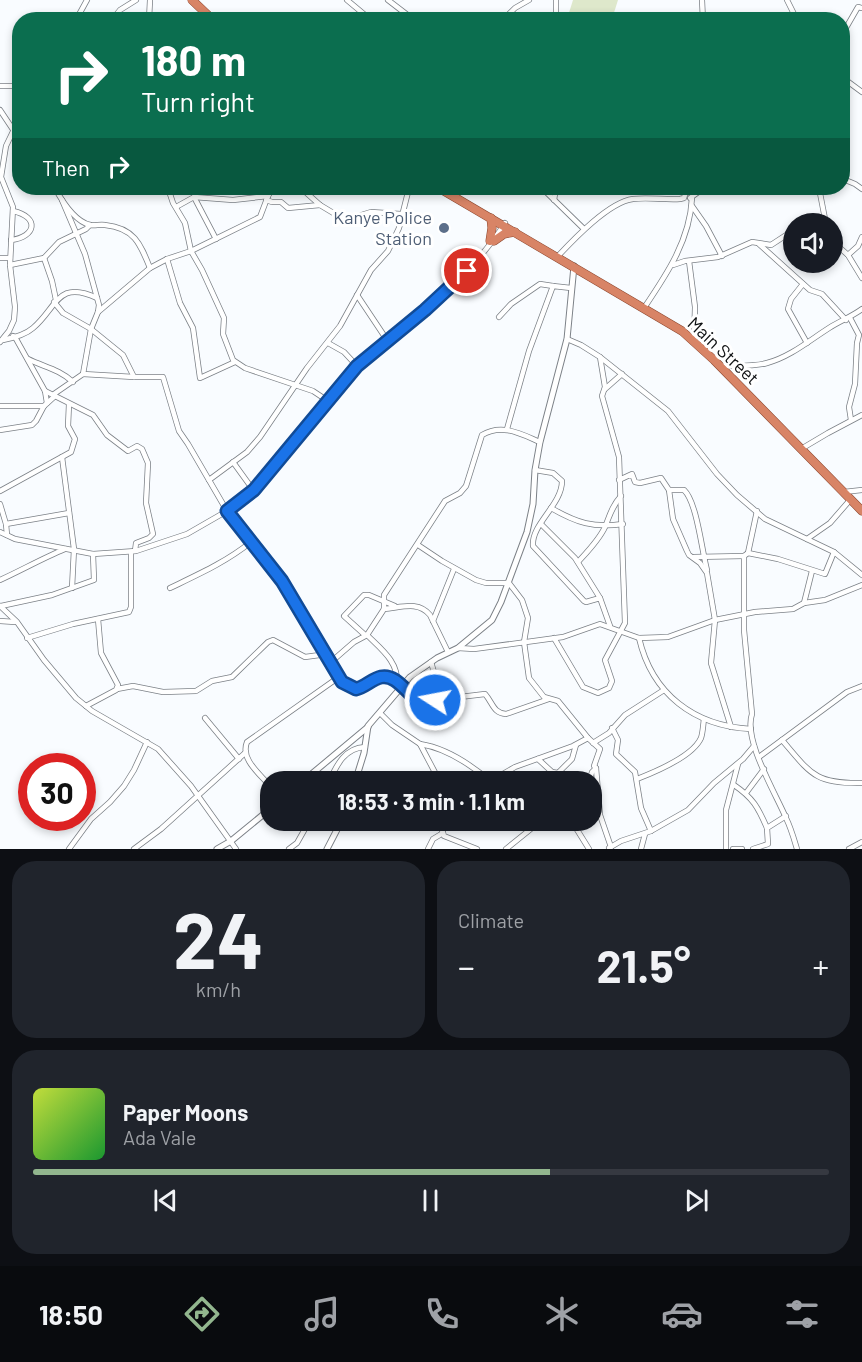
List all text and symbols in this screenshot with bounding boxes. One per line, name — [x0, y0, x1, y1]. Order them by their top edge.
text: 180 m — [141, 34, 246, 84]
icon: right — [42, 36, 120, 114]
text: Turn right — [141, 85, 255, 117]
icon: right — [102, 150, 135, 183]
text: Then — [42, 154, 90, 180]
place label: Kanye Police Station — [333, 206, 432, 249]
map controls — [783, 213, 843, 273]
button: sound — [783, 213, 843, 273]
marker: Kanye Police Station — [437, 221, 451, 235]
pin — [441, 245, 492, 296]
icon: arrive — [450, 254, 483, 287]
street label: Main Street — [684, 312, 764, 389]
position arrow — [403, 668, 467, 732]
speed limit sign: 30 — [18, 753, 96, 831]
text: 18:53 · 3 min · 1.1 km — [337, 788, 525, 814]
text: 24 — [173, 891, 264, 985]
text: Climate — [458, 908, 524, 932]
text: 21.5° — [596, 938, 691, 992]
text: − — [458, 946, 475, 986]
text: + — [813, 946, 829, 986]
text: km/h — [196, 977, 241, 1001]
text: Paper Moons — [123, 1099, 248, 1125]
text: Ada Vale — [123, 1125, 196, 1149]
icon: previous — [149, 1184, 182, 1217]
icon: pause — [414, 1184, 447, 1217]
icon: next — [680, 1184, 713, 1217]
icon: directions — [181, 1293, 223, 1335]
icon: music — [301, 1293, 343, 1335]
icon: phone — [421, 1293, 463, 1335]
icon: climate — [541, 1293, 583, 1335]
icon: car — [661, 1293, 703, 1335]
icon: filters — [781, 1293, 823, 1335]
text: 18:50 — [39, 1298, 103, 1330]

